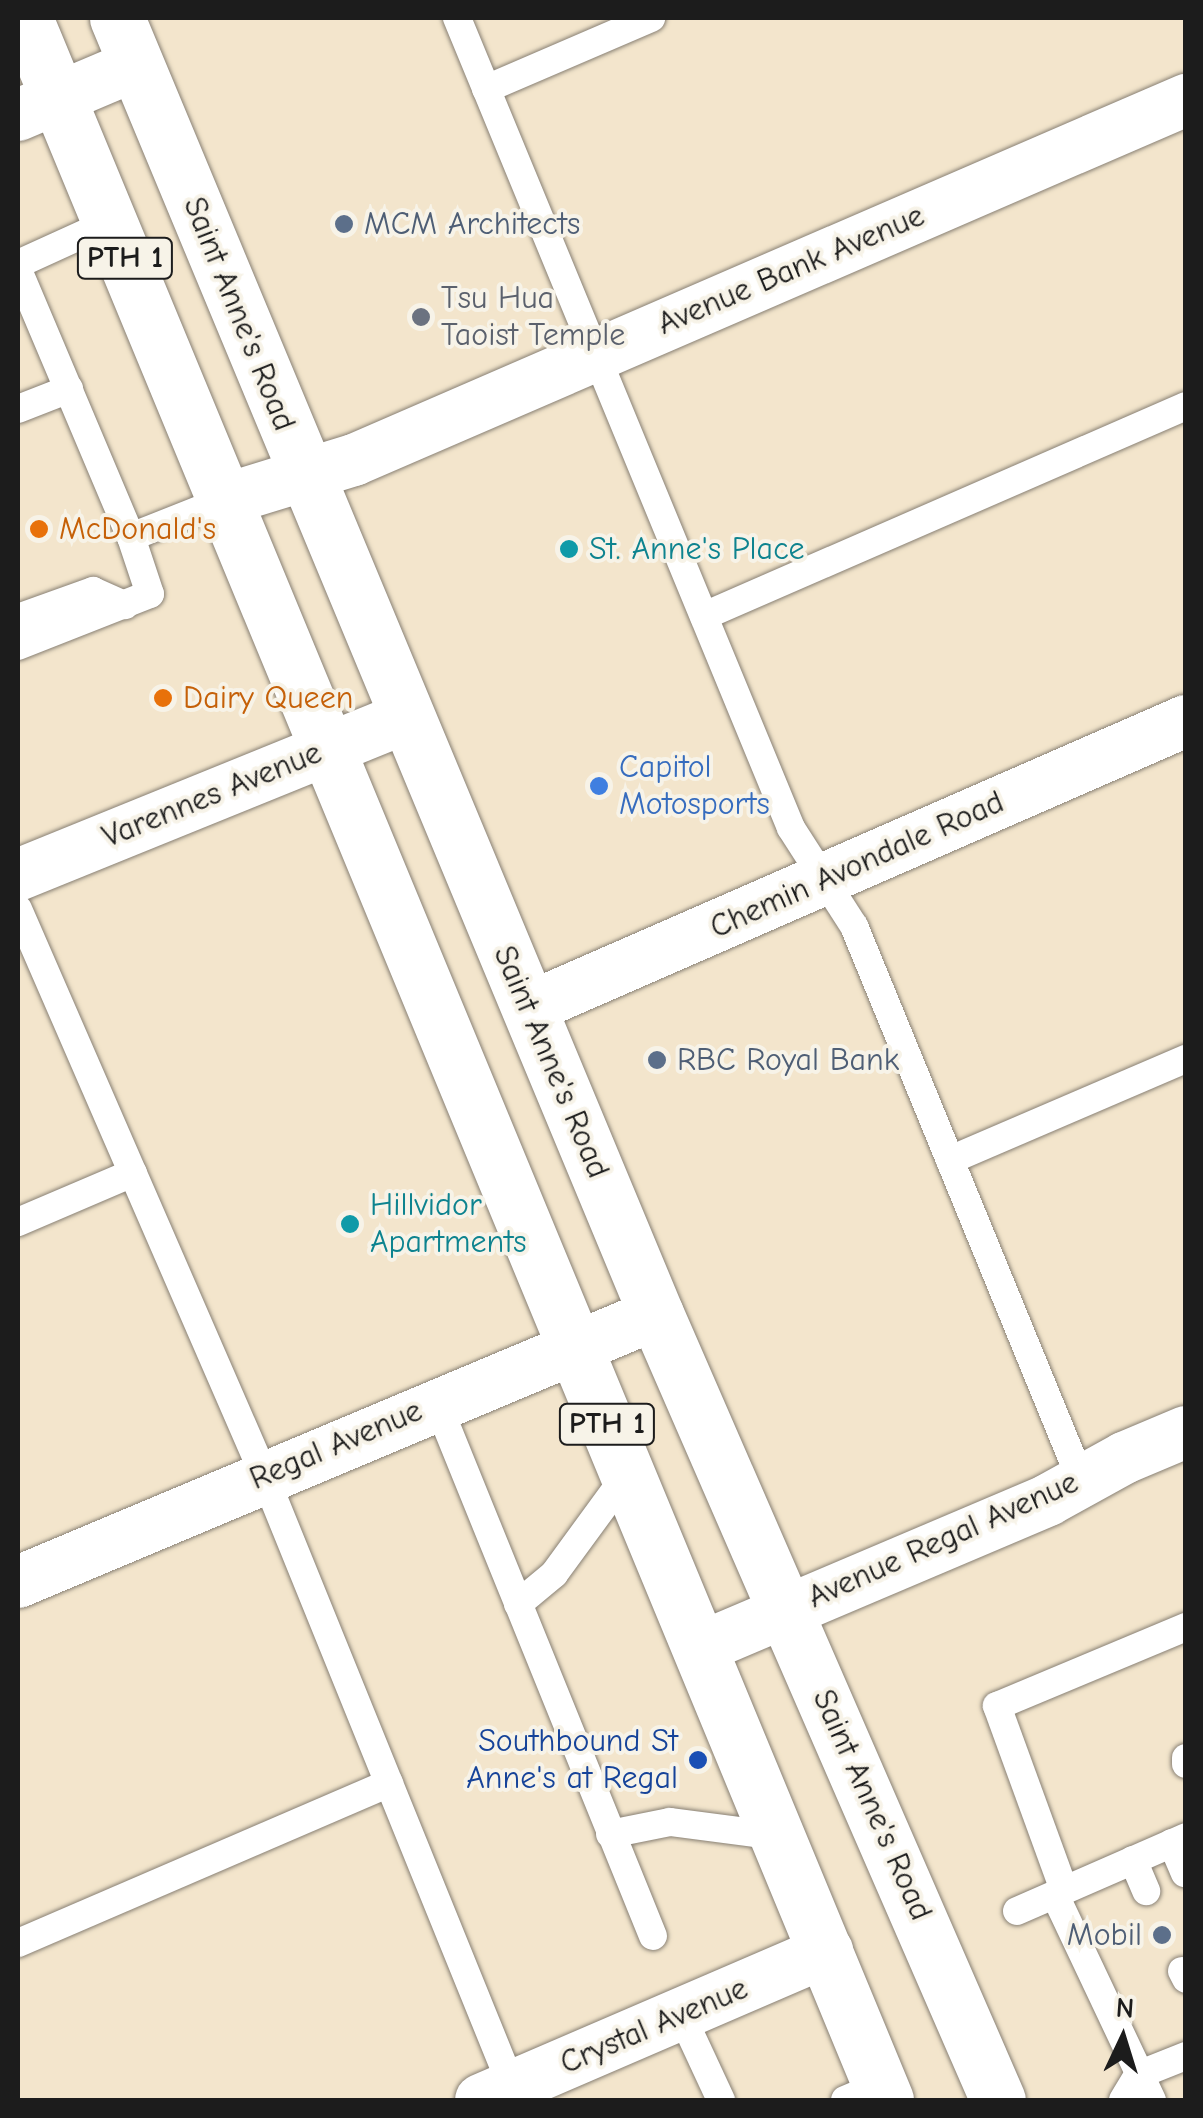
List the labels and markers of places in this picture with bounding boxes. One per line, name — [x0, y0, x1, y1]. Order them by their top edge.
place label: MCM Architects — [364, 205, 580, 243]
marker: MCM Architects — [333, 213, 355, 235]
place label: Tsu Hua Taoist Temple — [441, 280, 625, 355]
marker: Tsu Hua Taoist Temple — [410, 306, 432, 328]
place label: McDonald's — [59, 510, 216, 548]
marker: McDonald's — [28, 518, 50, 540]
place label: St. Anne's Place — [589, 530, 805, 568]
marker: St. Anne's Place — [558, 538, 580, 560]
place label: Dairy Queen — [183, 679, 353, 717]
marker: Dairy Queen — [152, 687, 174, 709]
place label: Capitol Motosports — [619, 749, 770, 824]
marker: Capitol Motosports — [588, 775, 610, 797]
place label: RBC Royal Bank — [677, 1041, 899, 1079]
marker: RBC Royal Bank — [646, 1049, 668, 1071]
place label: Hillvidor Apartments — [370, 1187, 527, 1262]
marker: Hillvidor Apartments — [339, 1213, 361, 1235]
place label: Southbound St Anne's at Regal — [466, 1723, 678, 1798]
marker: Southbound St Anne's at Regal — [687, 1749, 709, 1771]
place label: Mobil — [1067, 1916, 1142, 1954]
marker: Mobil — [1151, 1924, 1173, 1946]

